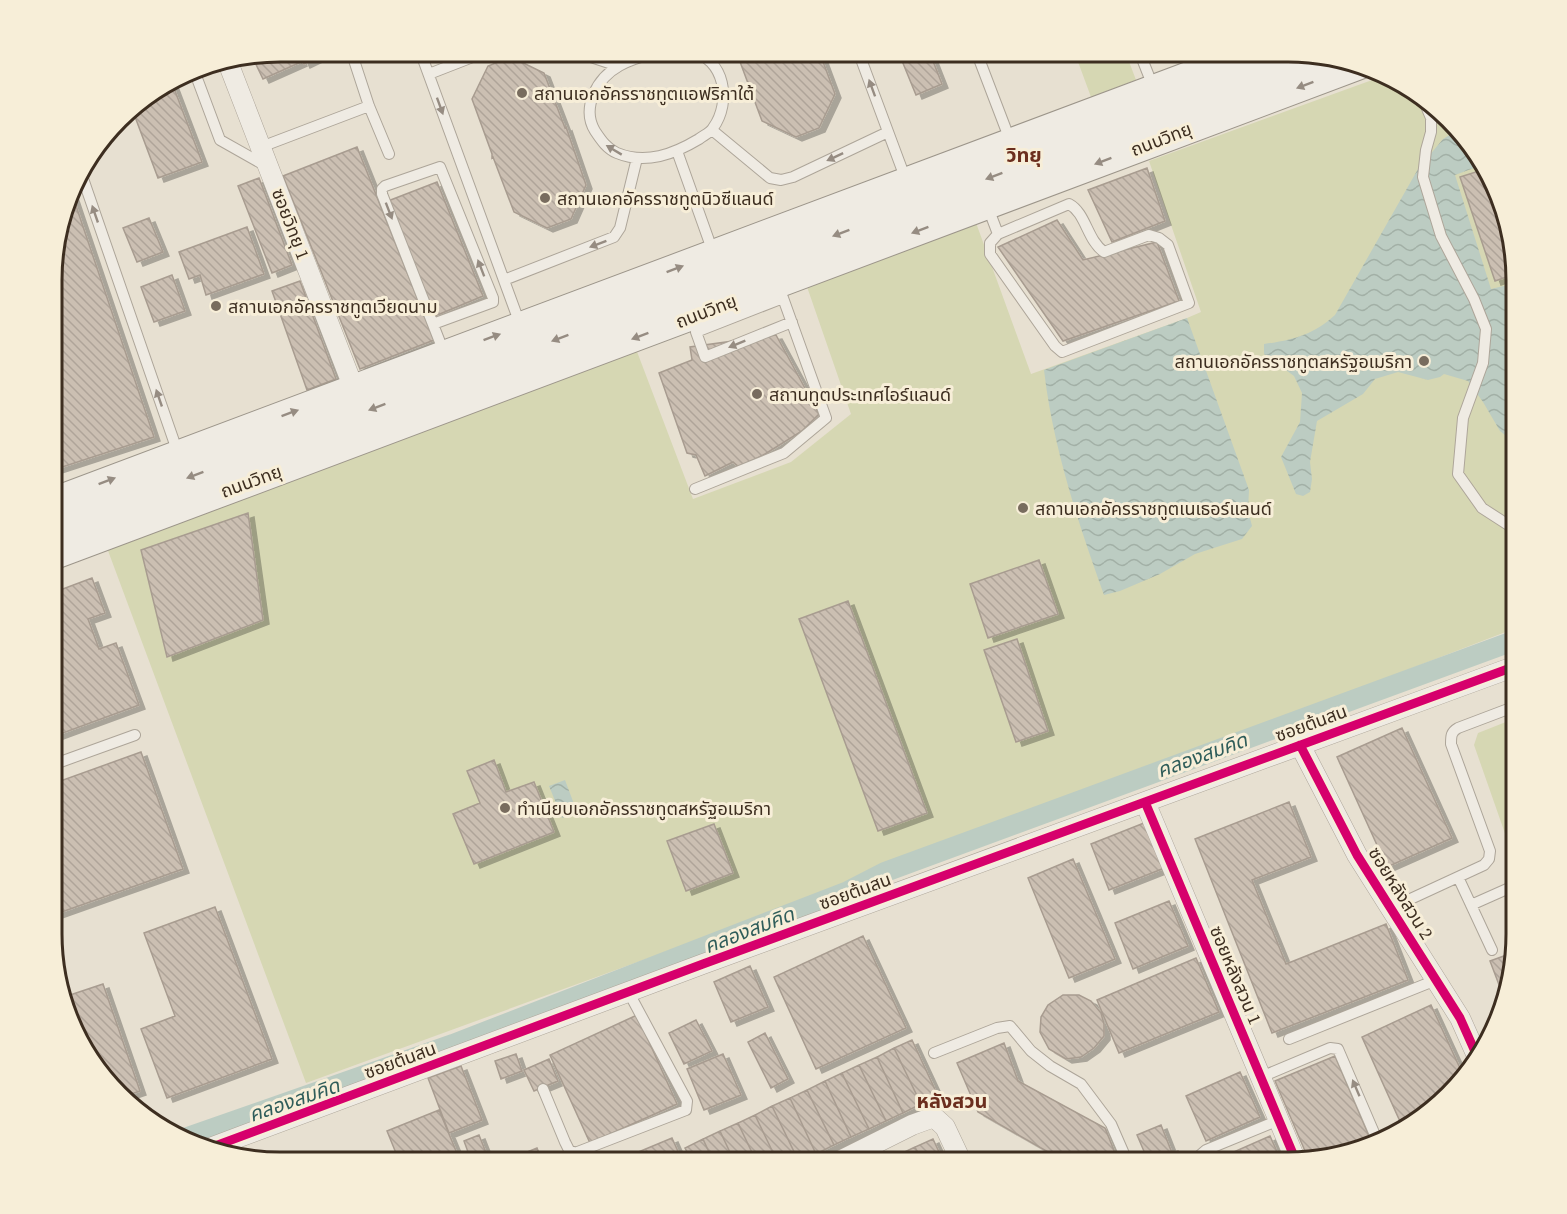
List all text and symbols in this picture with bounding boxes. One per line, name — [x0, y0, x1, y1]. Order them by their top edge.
one-way arrow — [866, 79, 876, 97]
place label: สถานเอกอัครราชทูตแอฟริกาใต้ — [534, 81, 754, 106]
one-way arrow — [1296, 81, 1314, 91]
marker: สถานเอกอัครราชทูตแอฟริกาใต้ — [515, 86, 529, 100]
one-way arrow — [436, 97, 446, 115]
street label: ถนนวิทยุ — [1127, 116, 1195, 162]
district label: วิทยุ — [1006, 141, 1042, 169]
one-way arrow — [605, 145, 622, 155]
one-way arrow — [827, 153, 844, 162]
one-way arrow — [1094, 157, 1112, 167]
one-way arrow — [984, 171, 1002, 181]
street label: ซอยวิทยุ 1 — [266, 185, 316, 263]
place label: สถานเอกอัครราชทูตนิวซีแลนด์ — [557, 186, 774, 211]
marker: สถานเอกอัครราชทูตนิวซีแลนด์ — [538, 191, 552, 205]
one-way arrow — [384, 202, 394, 220]
one-way arrow — [90, 205, 100, 223]
one-way arrow — [911, 225, 929, 235]
one-way arrow — [831, 228, 849, 238]
one-way arrow — [588, 239, 606, 249]
one-way arrow — [476, 258, 486, 276]
one-way arrow — [666, 264, 684, 273]
street label: ถนนวิทยุ — [672, 288, 740, 334]
place label: สถานเอกอัครราชทูตเวียดนาม — [228, 294, 437, 319]
marker: สถานเอกอัครราชทูตเวียดนาม — [209, 299, 223, 313]
one-way arrow — [631, 331, 649, 341]
one-way arrow — [483, 332, 501, 342]
one-way arrow — [550, 334, 568, 344]
one-way arrow — [728, 340, 746, 349]
place label: สถานเอกอัครราชทูตสหรัฐอเมริกา — [1175, 349, 1412, 374]
marker: สถานเอกอัครราชทูตสหรัฐอเมริกา — [1417, 354, 1431, 368]
place label: สถานทูตประเทศไอร์แลนด์ — [769, 382, 951, 407]
marker: สถานทูตประเทศไอร์แลนด์ — [750, 387, 764, 401]
one-way arrow — [154, 389, 164, 407]
one-way arrow — [368, 402, 386, 412]
one-way arrow — [281, 407, 299, 417]
street label: ถนนวิทยุ — [217, 458, 285, 504]
one-way arrow — [185, 471, 203, 481]
one-way arrow — [98, 476, 116, 485]
place label: สถานเอกอัครราชทูตเนเธอร์แลนด์ — [1035, 496, 1272, 521]
marker: สถานเอกอัครราชทูตเนเธอร์แลนด์ — [1016, 501, 1030, 515]
street label: ซอยต้นสน — [1272, 698, 1350, 748]
water label: คลองสมคิด — [1153, 725, 1252, 784]
place label: ทำเนียบเอกอัครราชทูตสหรัฐอเมริกา — [517, 796, 771, 821]
marker: ทำเนียบเอกอัครราชทูตสหรัฐอเมริกา — [498, 801, 512, 815]
street label: ซอยหลังสวน 2 — [1363, 842, 1439, 944]
street label: ซอยต้นสน — [816, 866, 894, 916]
water label: คลองสมคิด — [700, 900, 799, 960]
street label: ซอยหลังสวน 1 — [1204, 922, 1268, 1028]
street label: ซอยต้นสน — [361, 1035, 439, 1085]
water label: คลองสมคิด — [245, 1071, 344, 1129]
one-way arrow — [1350, 1079, 1360, 1097]
district label: หลังสวน — [916, 1087, 988, 1115]

